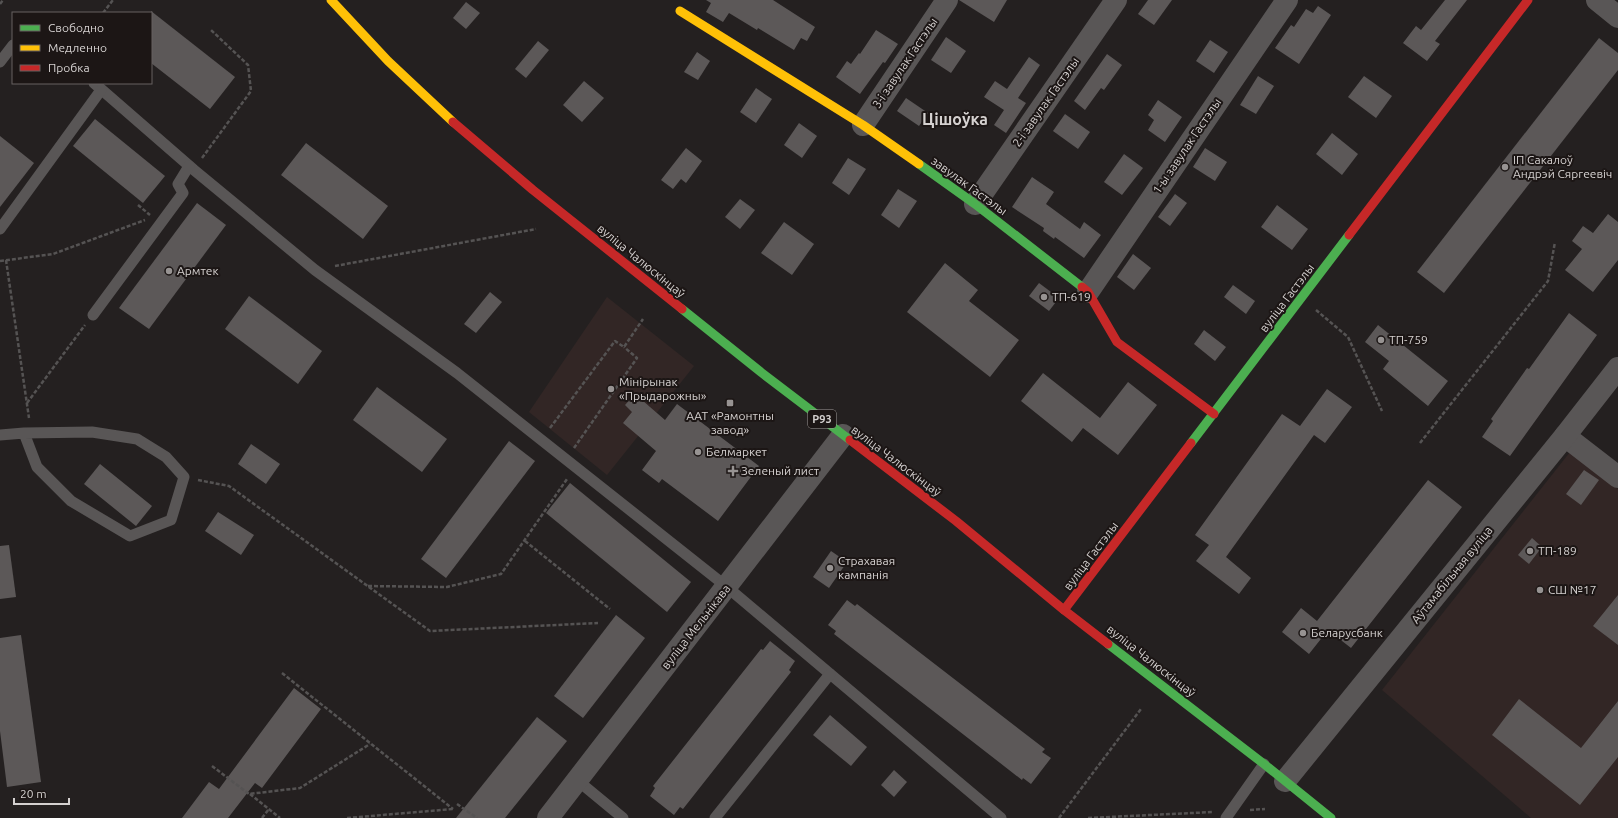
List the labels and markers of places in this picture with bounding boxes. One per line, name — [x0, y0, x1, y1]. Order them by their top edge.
place label: ІП Сакалоў Андрэй Сяргеевіч — [1513, 153, 1612, 180]
marker: ІП Сакалоў Андрэй Сяргеевіч — [1500, 162, 1510, 172]
place label: Армтек — [177, 264, 219, 277]
marker: Армтек — [164, 266, 174, 276]
place label: ТП-619 — [1052, 290, 1091, 303]
marker: ТП-619 — [1039, 292, 1049, 302]
place label: ТП-759 — [1389, 333, 1428, 346]
marker: ТП-759 — [1376, 335, 1386, 345]
place label: Мінірынак «Прыдарожны» — [619, 375, 707, 402]
marker: Мінірынак «Прыдарожны» — [606, 384, 616, 394]
marker: ААТ «Рамонтны завод» — [725, 398, 735, 408]
place label: ААТ «Рамонтны завод» — [686, 409, 774, 436]
place label: Белмаркет — [706, 445, 768, 458]
marker: Белмаркет — [693, 447, 703, 457]
place label: Зеленый лист — [741, 464, 820, 477]
marker: Зеленый лист — [728, 466, 738, 476]
place label: ТП-189 — [1538, 544, 1577, 557]
marker: ТП-189 — [1525, 546, 1535, 556]
place label: Страхавая кампанія — [838, 554, 895, 581]
marker: Страхавая кампанія — [825, 563, 835, 573]
place label: СШ №17 — [1548, 583, 1597, 596]
marker: СШ №17 — [1535, 585, 1545, 595]
place label: Беларусбанк — [1311, 626, 1383, 639]
marker: Беларусбанк — [1298, 628, 1308, 638]

